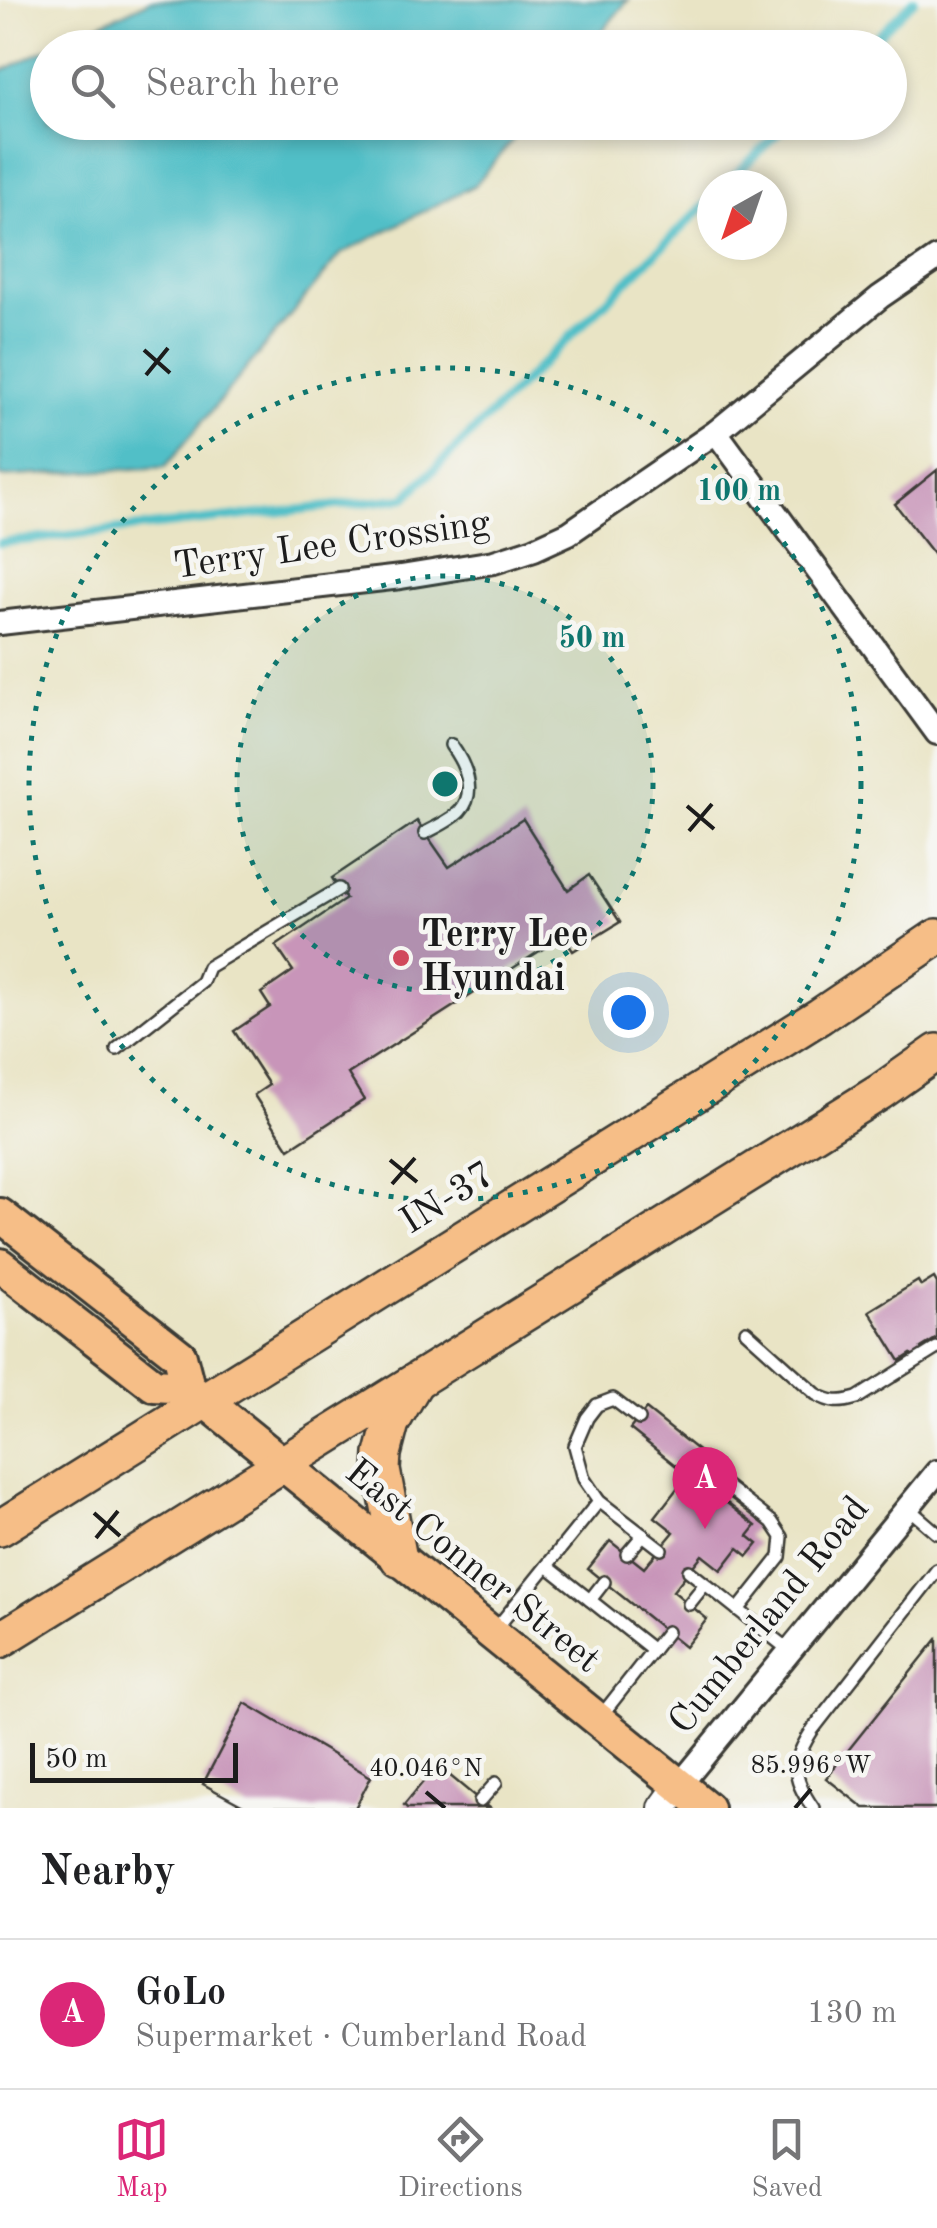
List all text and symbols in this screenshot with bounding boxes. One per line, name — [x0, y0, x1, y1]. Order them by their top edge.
search box — [30, 30, 907, 140]
icon: search — [65, 58, 120, 113]
text: Search here — [145, 66, 340, 104]
north arrow — [697, 170, 787, 260]
text: 100 m — [697, 477, 781, 507]
street label: Terry Lee Crossing — [171, 505, 493, 587]
text: 50 m — [558, 624, 626, 654]
centre of rings — [427, 766, 463, 802]
place label: Terry Lee Hyundai — [421, 917, 589, 999]
marker: Terry Lee Hyundai — [390, 947, 412, 969]
your location — [603, 987, 654, 1038]
street label: IN-37 — [395, 1156, 501, 1242]
pin: A — [672, 1446, 738, 1529]
street label: East Conner Street — [338, 1453, 606, 1681]
street label: Cumberland Road — [663, 1490, 877, 1742]
scale bar — [30, 1738, 238, 1782]
text: 50 m — [45, 1746, 108, 1774]
text: 85.996°W — [751, 1754, 872, 1779]
text: 40.046°N — [369, 1757, 483, 1782]
text: Nearby — [40, 1852, 176, 1894]
text: GoLo — [135, 1975, 226, 2013]
text: A — [60, 1998, 85, 2030]
text: 130 m — [807, 1998, 897, 2030]
text: Supermarket · Cumberland Road — [135, 2022, 587, 2054]
tab: Map — [114, 2112, 169, 2207]
tab: Directions — [398, 2112, 523, 2207]
tab: Saved — [751, 2112, 823, 2207]

